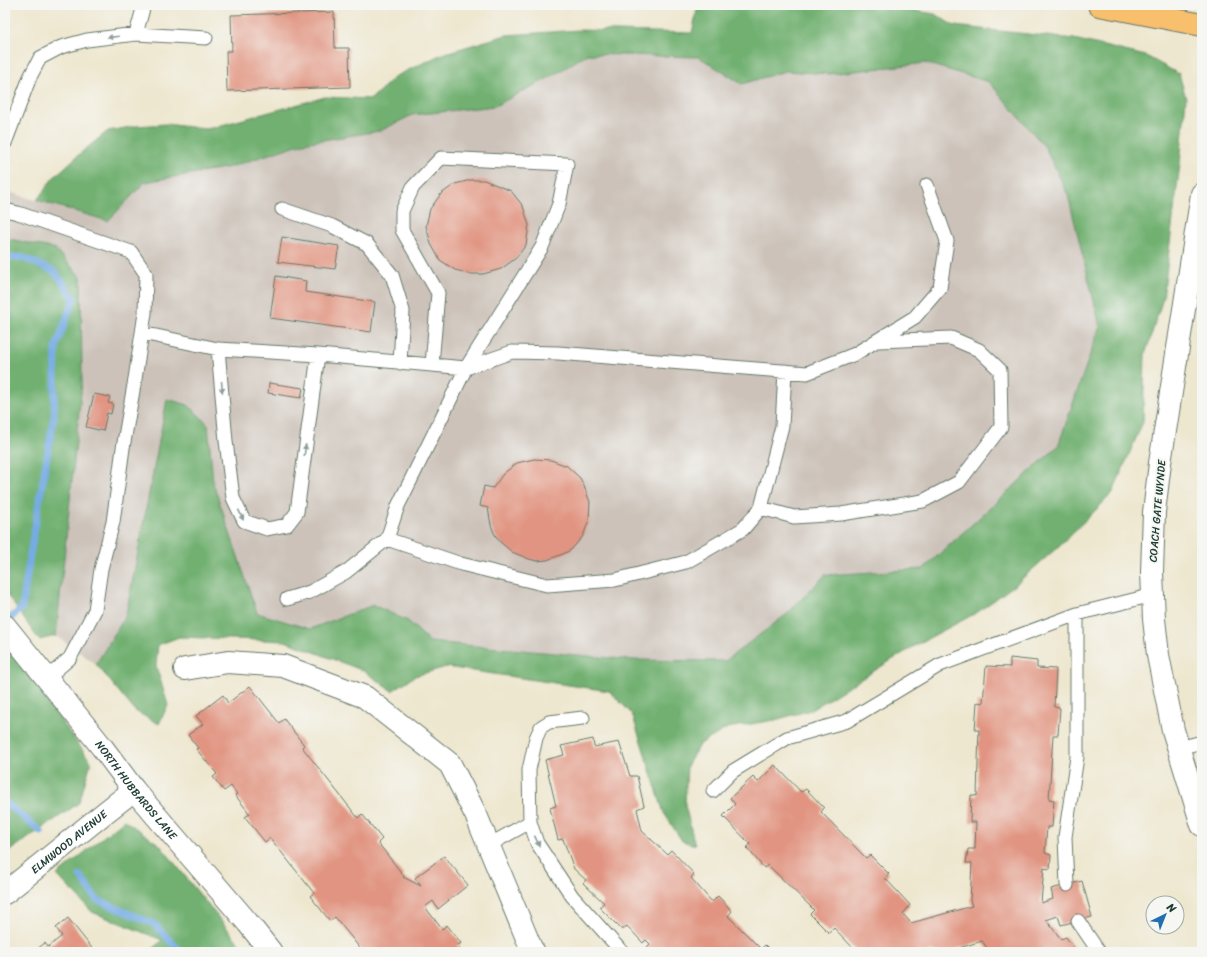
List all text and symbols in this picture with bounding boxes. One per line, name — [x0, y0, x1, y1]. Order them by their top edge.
one-way arrow — [107, 34, 119, 40]
one-way arrow — [218, 381, 225, 393]
one-way arrow — [302, 444, 308, 456]
street label: COACH GATE WYNDE — [1144, 458, 1172, 563]
one-way arrow — [238, 509, 244, 521]
street label: NORTH HUBBARDS LANE — [90, 736, 182, 845]
street label: ELMWOOD AVENUE — [27, 805, 112, 879]
one-way arrow — [534, 835, 540, 847]
north arrow — [1145, 895, 1185, 935]
text: N — [1161, 898, 1181, 918]

